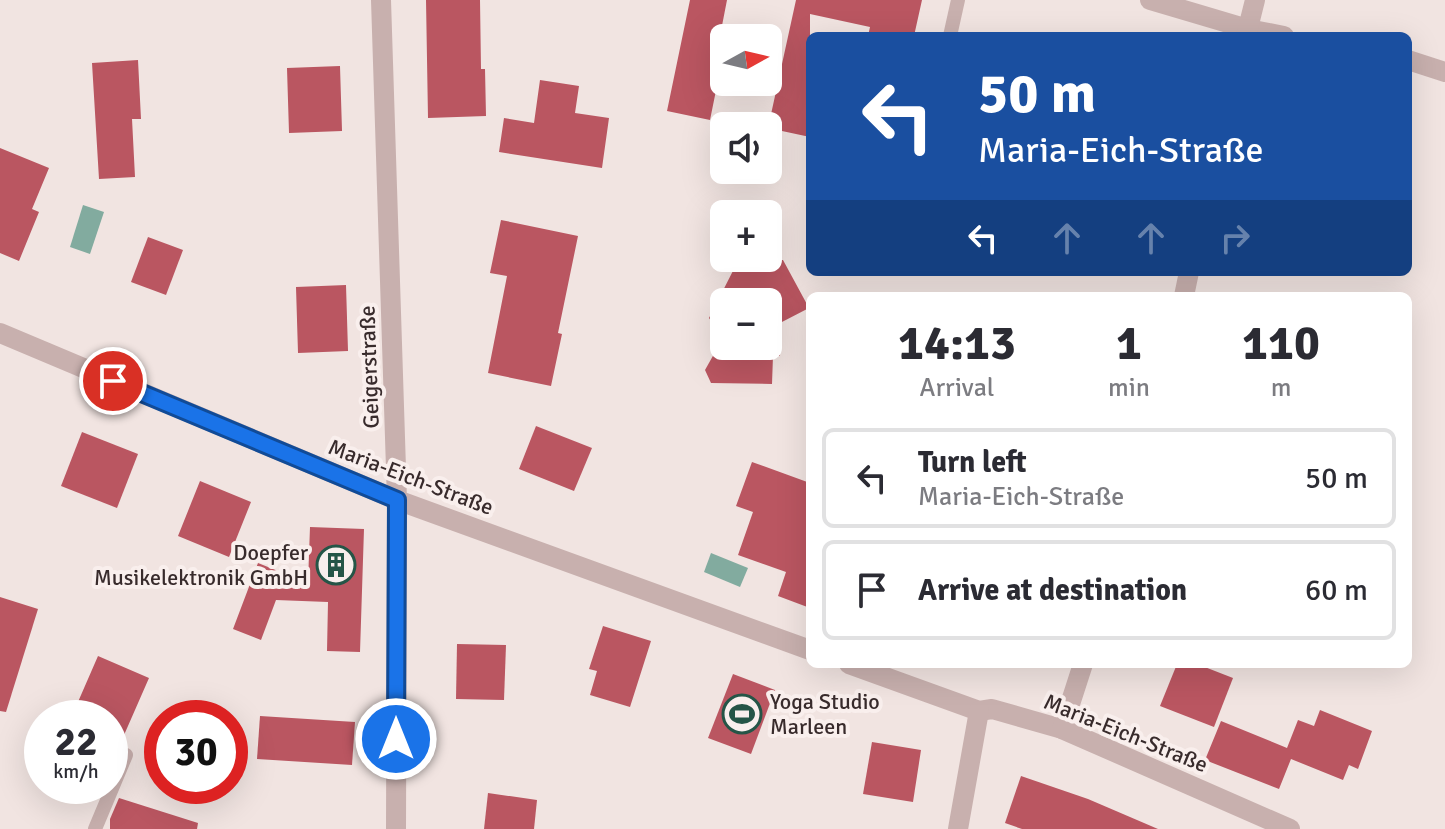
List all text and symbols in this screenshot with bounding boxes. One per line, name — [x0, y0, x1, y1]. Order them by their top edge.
north arrow — [710, 24, 782, 96]
map controls — [710, 24, 782, 360]
text: 50 m — [978, 59, 1096, 128]
icon: left — [846, 64, 950, 168]
button: sound — [710, 112, 782, 184]
text: Maria-Eich-Straße — [978, 128, 1264, 173]
button: + — [710, 200, 782, 272]
icon: left — [961, 216, 1005, 260]
icon: ahead — [1045, 216, 1089, 260]
icon: ahead — [1129, 216, 1173, 260]
icon: right — [1213, 216, 1257, 260]
button: − — [710, 288, 782, 360]
street label: Geigerstraße — [353, 305, 385, 429]
text: 14:13 — [898, 314, 1016, 373]
text: 1 — [1116, 314, 1142, 373]
text: 110 — [1242, 314, 1320, 373]
pin — [79, 347, 147, 415]
icon: arrive — [91, 359, 135, 403]
text: Arrival — [920, 372, 994, 404]
text: min — [1108, 372, 1150, 404]
text: m — [1271, 372, 1291, 404]
street label: Maria-Eich-Straße — [325, 433, 497, 521]
text: Turn left — [918, 444, 1027, 481]
icon: left — [850, 456, 894, 500]
text: 50 m — [1305, 460, 1368, 497]
text: Maria-Eich-Straße — [918, 481, 1124, 513]
place label: Doepfer Musikelektronik GmbH — [94, 539, 308, 591]
building icon: Doepfer Musikelektronik GmbH — [315, 544, 357, 586]
icon: arrive — [850, 568, 894, 612]
text: Arrive at destination — [918, 572, 1187, 609]
text: 60 m — [1305, 572, 1368, 609]
place label: Yoga Studio Marleen — [770, 688, 880, 740]
street label: Maria-Eich-Straße — [1040, 688, 1212, 778]
sports icon: Yoga Studio Marleen — [721, 693, 763, 735]
position arrow — [354, 697, 438, 781]
speed limit sign: 30 — [144, 700, 248, 804]
text: 22 — [54, 717, 98, 767]
text: km/h — [53, 759, 99, 784]

